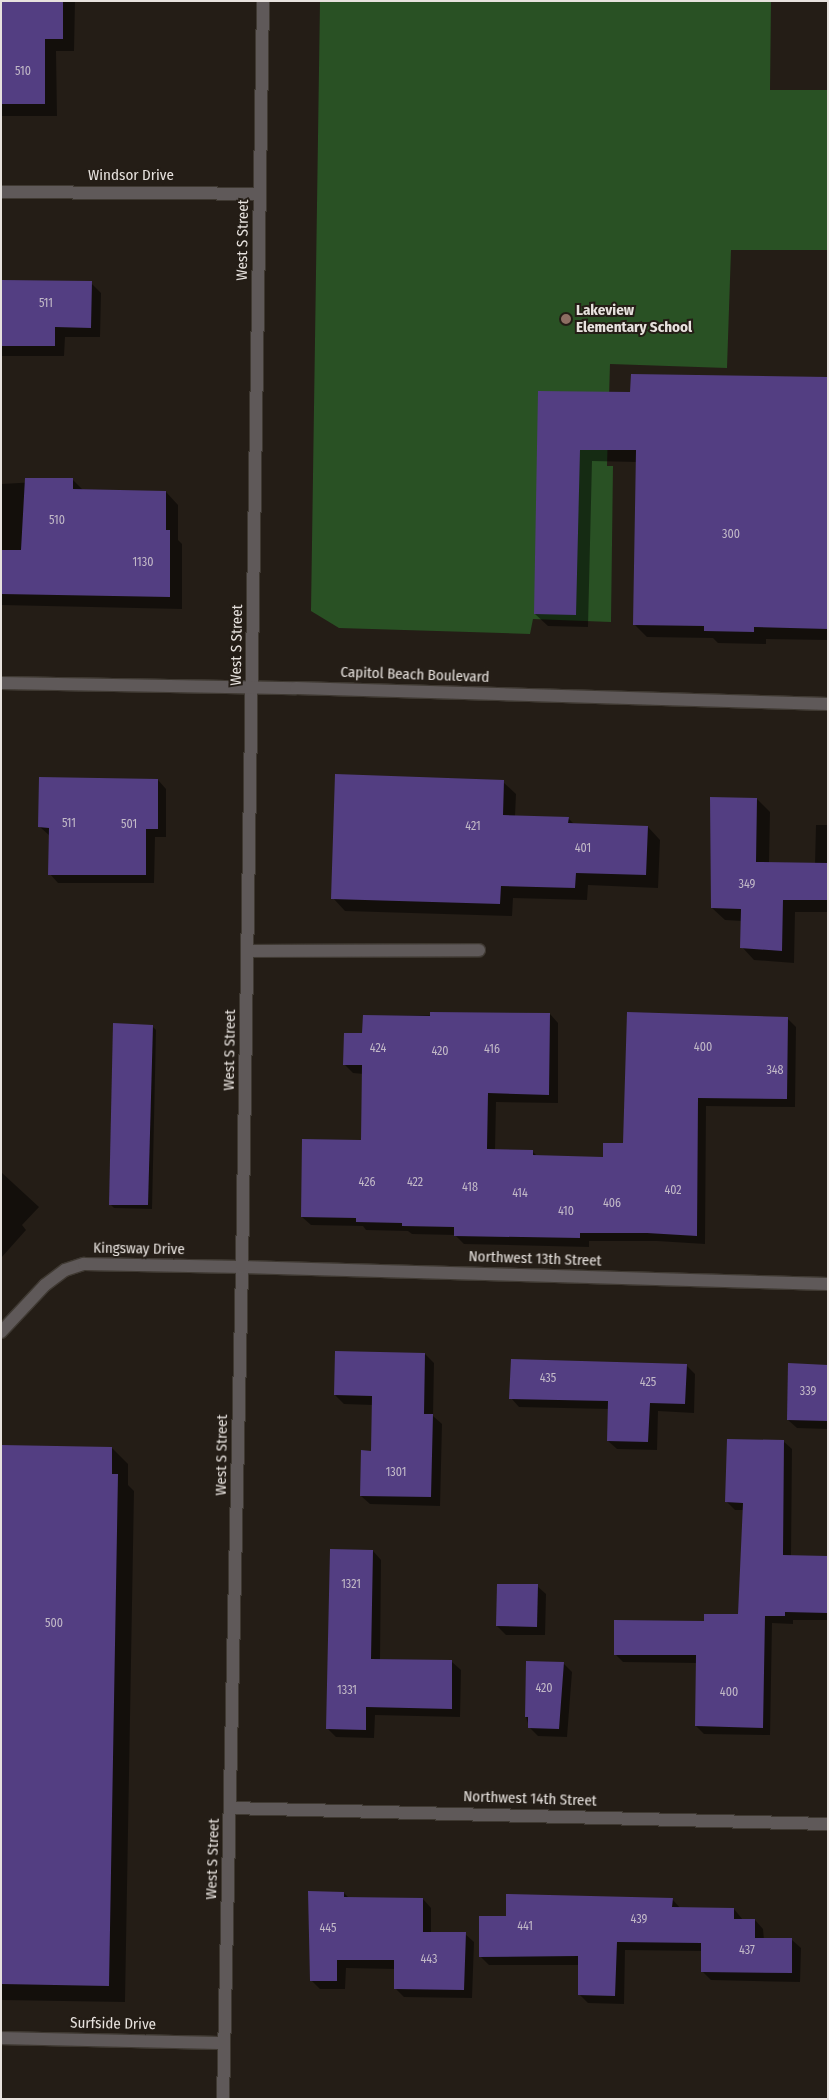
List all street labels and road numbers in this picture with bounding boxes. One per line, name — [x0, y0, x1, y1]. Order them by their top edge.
street label: Windsor Drive — [88, 167, 174, 185]
street label: West S Street — [233, 199, 253, 281]
street label: West S Street — [227, 604, 247, 686]
street label: Capitol Beach Boulevard — [340, 663, 490, 687]
street label: West S Street — [220, 1009, 240, 1091]
street label: Kingsway Drive — [93, 1239, 185, 1259]
street label: Northwest 13th Street — [468, 1248, 602, 1270]
street label: West S Street — [212, 1414, 232, 1496]
street label: Northwest 14th Street — [463, 1788, 597, 1810]
street label: West S Street — [203, 1818, 223, 1900]
street label: Surfside Drive — [70, 2014, 156, 2034]

